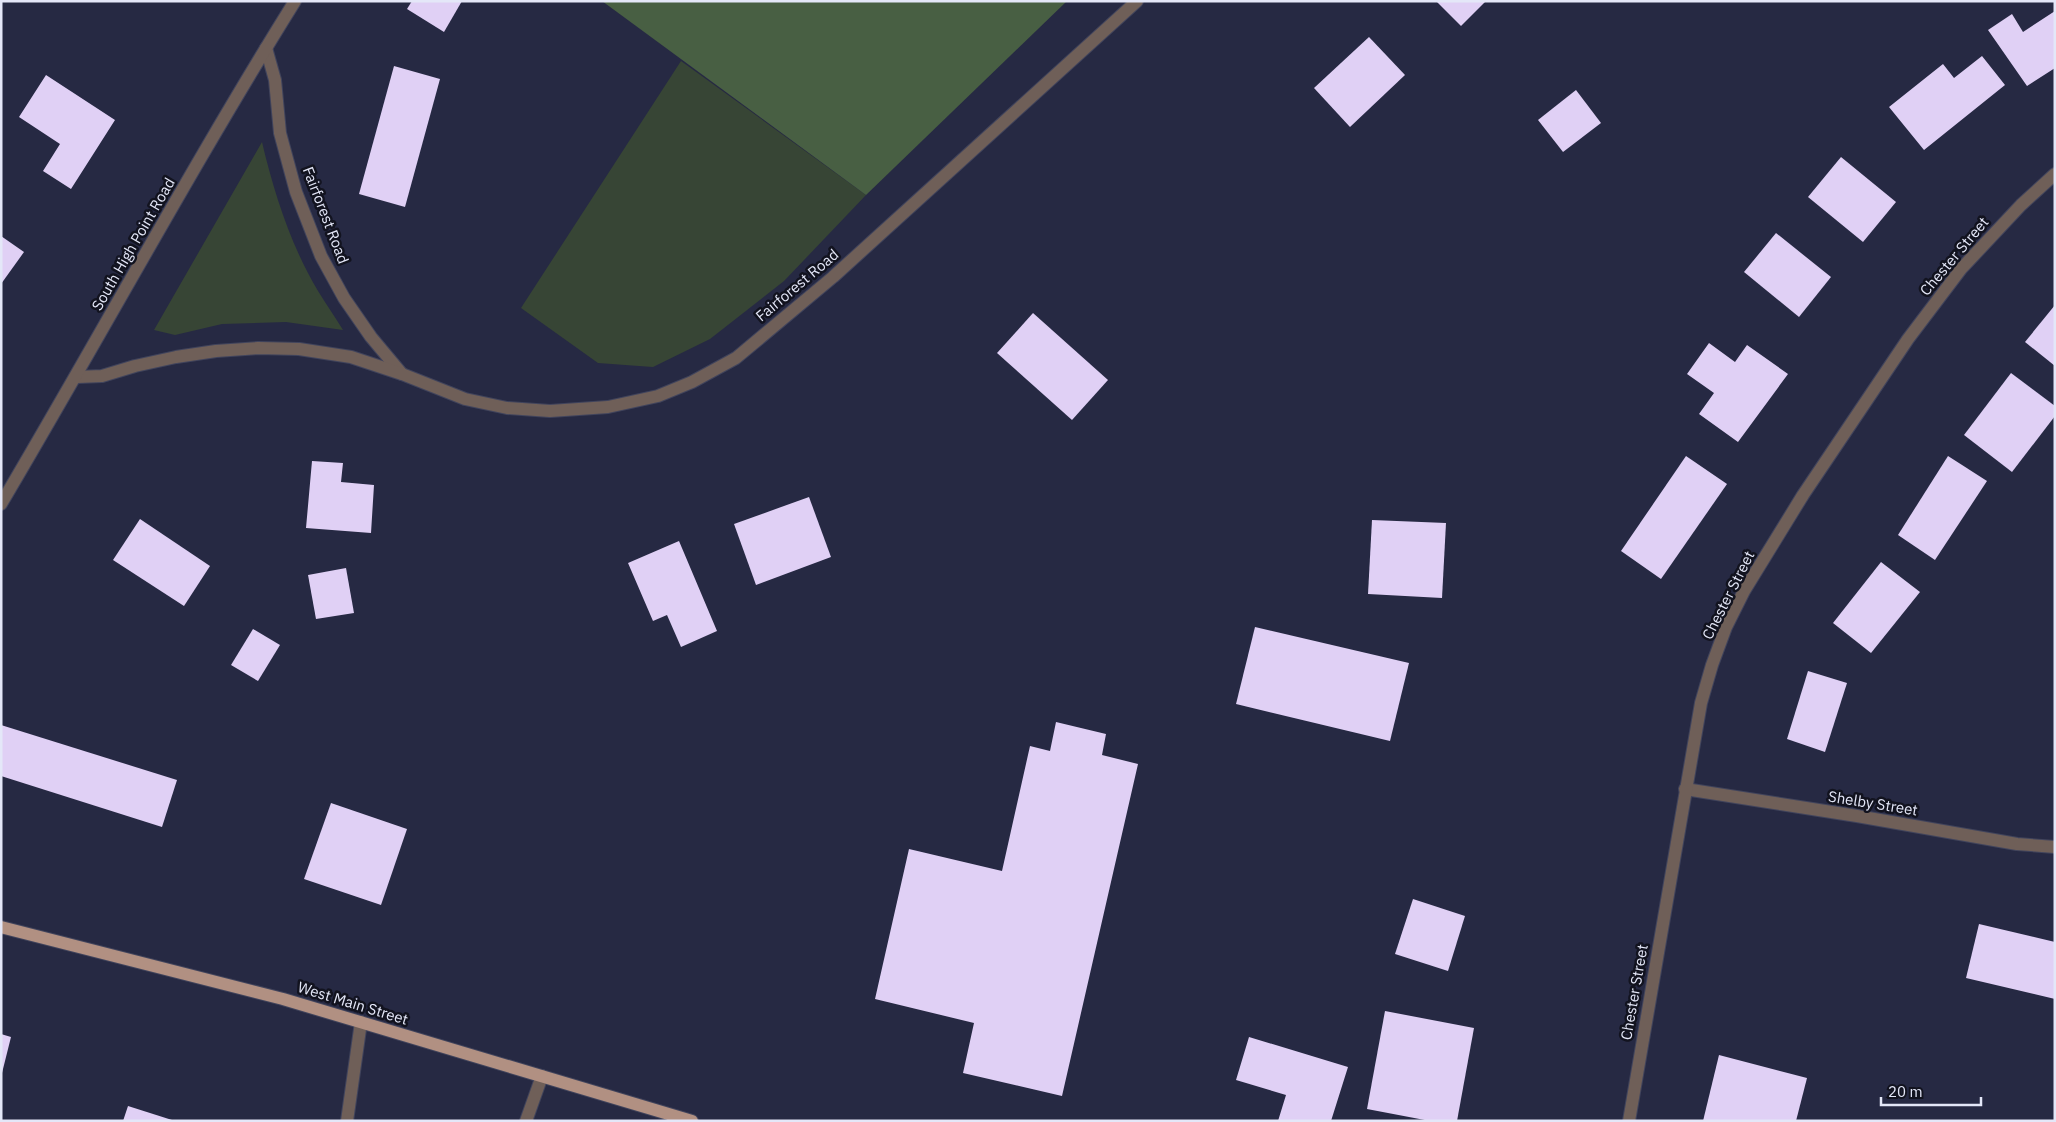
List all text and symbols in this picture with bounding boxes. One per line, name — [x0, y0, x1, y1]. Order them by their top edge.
street label: Fairforest Road — [299, 164, 353, 266]
street label: South High Point Road — [87, 174, 179, 314]
street label: Chester Street — [1916, 213, 1992, 299]
street label: Fairforest Road — [752, 245, 842, 325]
street label: Chester Street — [1698, 548, 1758, 642]
street label: Shelby Street — [1827, 787, 1919, 819]
street label: Chester Street — [1616, 943, 1652, 1041]
street label: West Main Street — [295, 977, 411, 1029]
scale bar — [1881, 1074, 1981, 1106]
text: 20 m — [1888, 1082, 1923, 1101]

